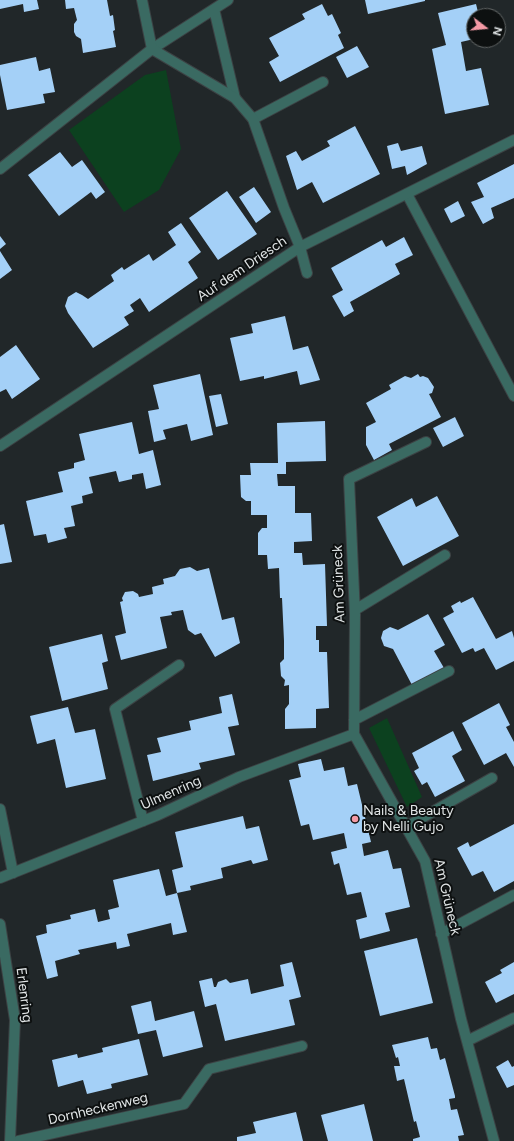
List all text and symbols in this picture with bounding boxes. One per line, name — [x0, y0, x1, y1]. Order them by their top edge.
north arrow — [466, 8, 506, 48]
text: N — [490, 25, 504, 37]
street label: Auf dem Driesch — [194, 233, 290, 305]
street label: Am Grüneck — [329, 545, 349, 623]
street label: Ulmenring — [138, 772, 204, 814]
place label: Nails & Beauty by Nelli Gujo — [363, 803, 454, 836]
marker: Nails & Beauty by Nelli Gujo — [350, 814, 360, 824]
street label: Am Grüneck — [430, 857, 464, 937]
street label: Erlenring — [12, 966, 36, 1024]
street label: Dornheckenweg — [46, 1089, 150, 1129]

